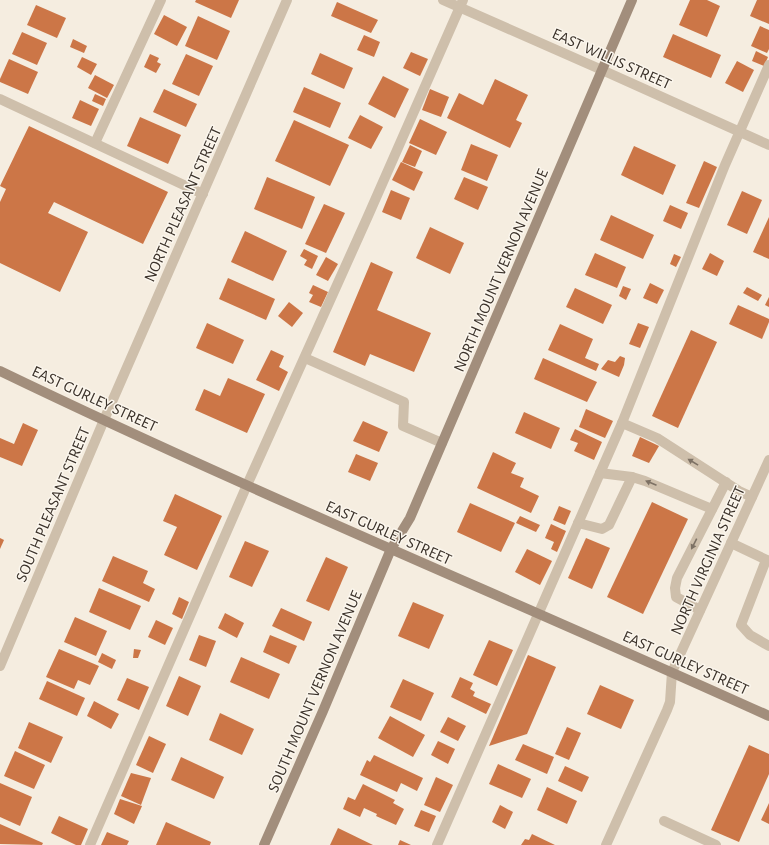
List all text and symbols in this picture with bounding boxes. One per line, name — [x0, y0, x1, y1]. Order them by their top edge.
street label: EAST WILLIS STREET — [550, 25, 674, 92]
street label: NORTH PLEASANT STREET — [141, 124, 224, 284]
street label: NORTH MOUNT VERNON AVENUE — [451, 166, 551, 374]
street label: EAST GURLEY STREET — [30, 363, 160, 435]
street label: SOUTH PLEASANT STREET — [13, 425, 93, 584]
one-way arrow — [687, 458, 699, 465]
one-way arrow — [645, 480, 656, 486]
street label: NORTH VIRGINIA STREET — [668, 484, 748, 637]
street label: EAST GURLEY STREET — [323, 498, 454, 568]
one-way arrow — [691, 538, 698, 550]
street label: SOUTH MOUNT VERNON AVENUE — [265, 588, 365, 795]
street label: EAST GURLEY STREET — [620, 628, 751, 698]

